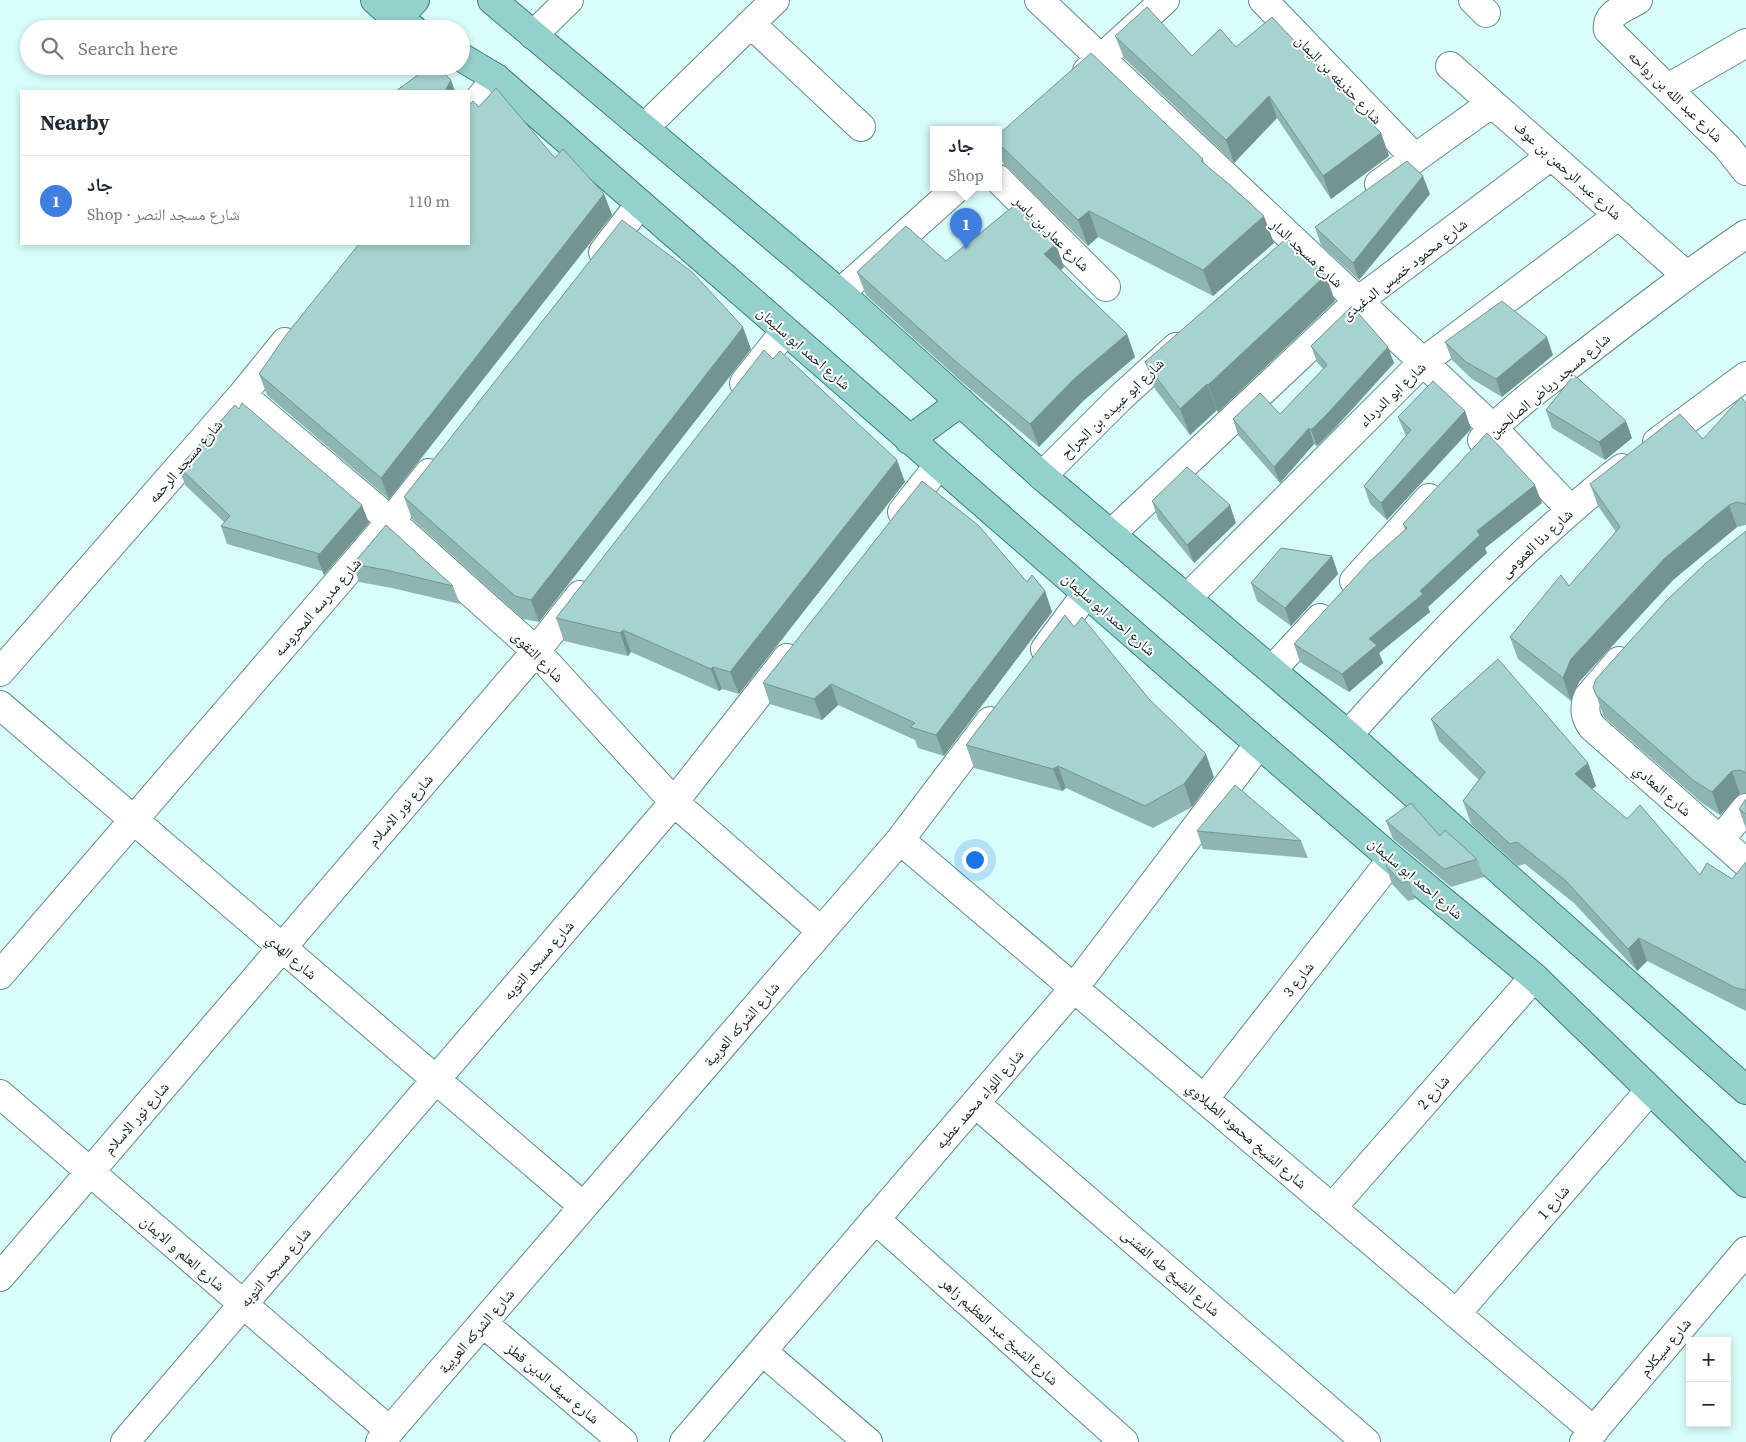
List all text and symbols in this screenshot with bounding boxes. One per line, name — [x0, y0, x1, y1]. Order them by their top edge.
search box — [20, 20, 470, 75]
street label: شارع حذيفه بن اليمان — [1291, 30, 1387, 129]
icon: search — [38, 34, 66, 62]
text: Search here — [78, 35, 178, 61]
street label: شارع عبد الله بن رواحه — [1624, 45, 1728, 147]
text: Nearby — [40, 108, 110, 137]
street label: شارع عبد الرحمن بن عوف — [1509, 116, 1627, 224]
popup — [930, 126, 1002, 191]
text: جاد — [948, 132, 974, 158]
text: Shop — [948, 164, 984, 186]
text: جاد — [87, 171, 113, 197]
street label: شارع عمار بن ياسر — [1008, 189, 1095, 276]
text: 1 — [52, 190, 60, 212]
text: 110 m — [408, 190, 450, 212]
text: Shop · شارع مسجد النصر — [87, 203, 240, 225]
pin: 1 — [950, 208, 982, 249]
street label: شارع مسجد الدار — [1265, 213, 1348, 292]
street label: شارع محمود خميس الدغيدى — [1337, 213, 1472, 325]
street label: شارع احمد ابو سليمان — [753, 301, 855, 395]
street label: شارع مسجد رياض الصالحين — [1483, 328, 1615, 442]
street label: شارع ابو عبيده بن الجراح — [1056, 353, 1169, 463]
street label: شارع ابو الدرداء — [1354, 356, 1430, 431]
street label: شارع مسجد الرحمه — [143, 414, 227, 507]
street label: شارع دنا العمومى — [1495, 504, 1577, 582]
street label: شارع مدرسه المحروسه — [268, 553, 366, 661]
street label: شارع احمد ابو سليمان — [1058, 567, 1160, 661]
street label: شارع التقوى — [507, 625, 569, 687]
street label: شارع المعادي — [1628, 759, 1697, 822]
street label: شارع نور الاسلام — [363, 769, 438, 851]
street label: شارع احمد ابو سليمان — [1364, 832, 1468, 924]
your location — [962, 847, 988, 873]
street label: شارع مسجد التوبه — [497, 915, 579, 1004]
street label: شارع الهدي — [261, 928, 322, 985]
street label: شارع 3 — [1278, 957, 1319, 1001]
street label: شارع الشركه العربية — [698, 977, 784, 1071]
street label: شارع اللواء محمد عطيه — [930, 1045, 1028, 1153]
street label: شارع 2 — [1412, 1070, 1454, 1114]
street label: شارع نور الاسلام — [99, 1077, 174, 1159]
street label: شارع الشيخ محمود الطبلاوي — [1181, 1077, 1312, 1195]
street label: شارع 1 — [1532, 1180, 1574, 1224]
street label: شارع العلم و الايمان — [136, 1210, 230, 1296]
street label: شارع مسجد التوبه — [234, 1222, 316, 1311]
street label: شارع الشيخ طه الفشنى — [1117, 1223, 1225, 1321]
street label: شارع الشيخ عبد العظيم زاهر — [936, 1272, 1064, 1390]
street label: شارع الشركه العربية — [433, 1284, 519, 1378]
street label: شارع سيكلام — [1634, 1313, 1696, 1381]
street label: شارع سيف الدين قطز — [501, 1337, 604, 1428]
map controls — [1686, 1337, 1731, 1427]
button: + — [1686, 1337, 1731, 1382]
button: − — [1686, 1382, 1731, 1427]

